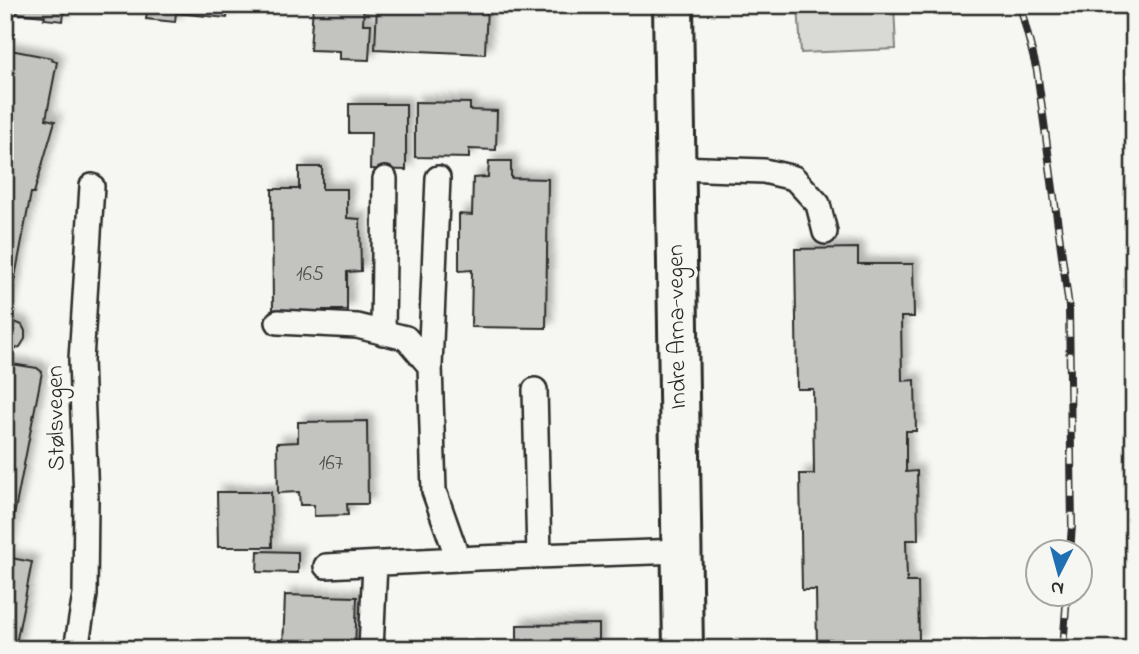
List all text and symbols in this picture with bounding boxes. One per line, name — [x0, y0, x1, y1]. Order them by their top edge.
street label: Indre Arna-vegen — [659, 244, 697, 410]
house number: 165 — [296, 260, 324, 290]
street label: Stølsvegen — [39, 365, 75, 471]
house number: 167 — [319, 449, 344, 479]
north arrow — [1024, 538, 1094, 608]
text: N — [1050, 573, 1065, 602]

